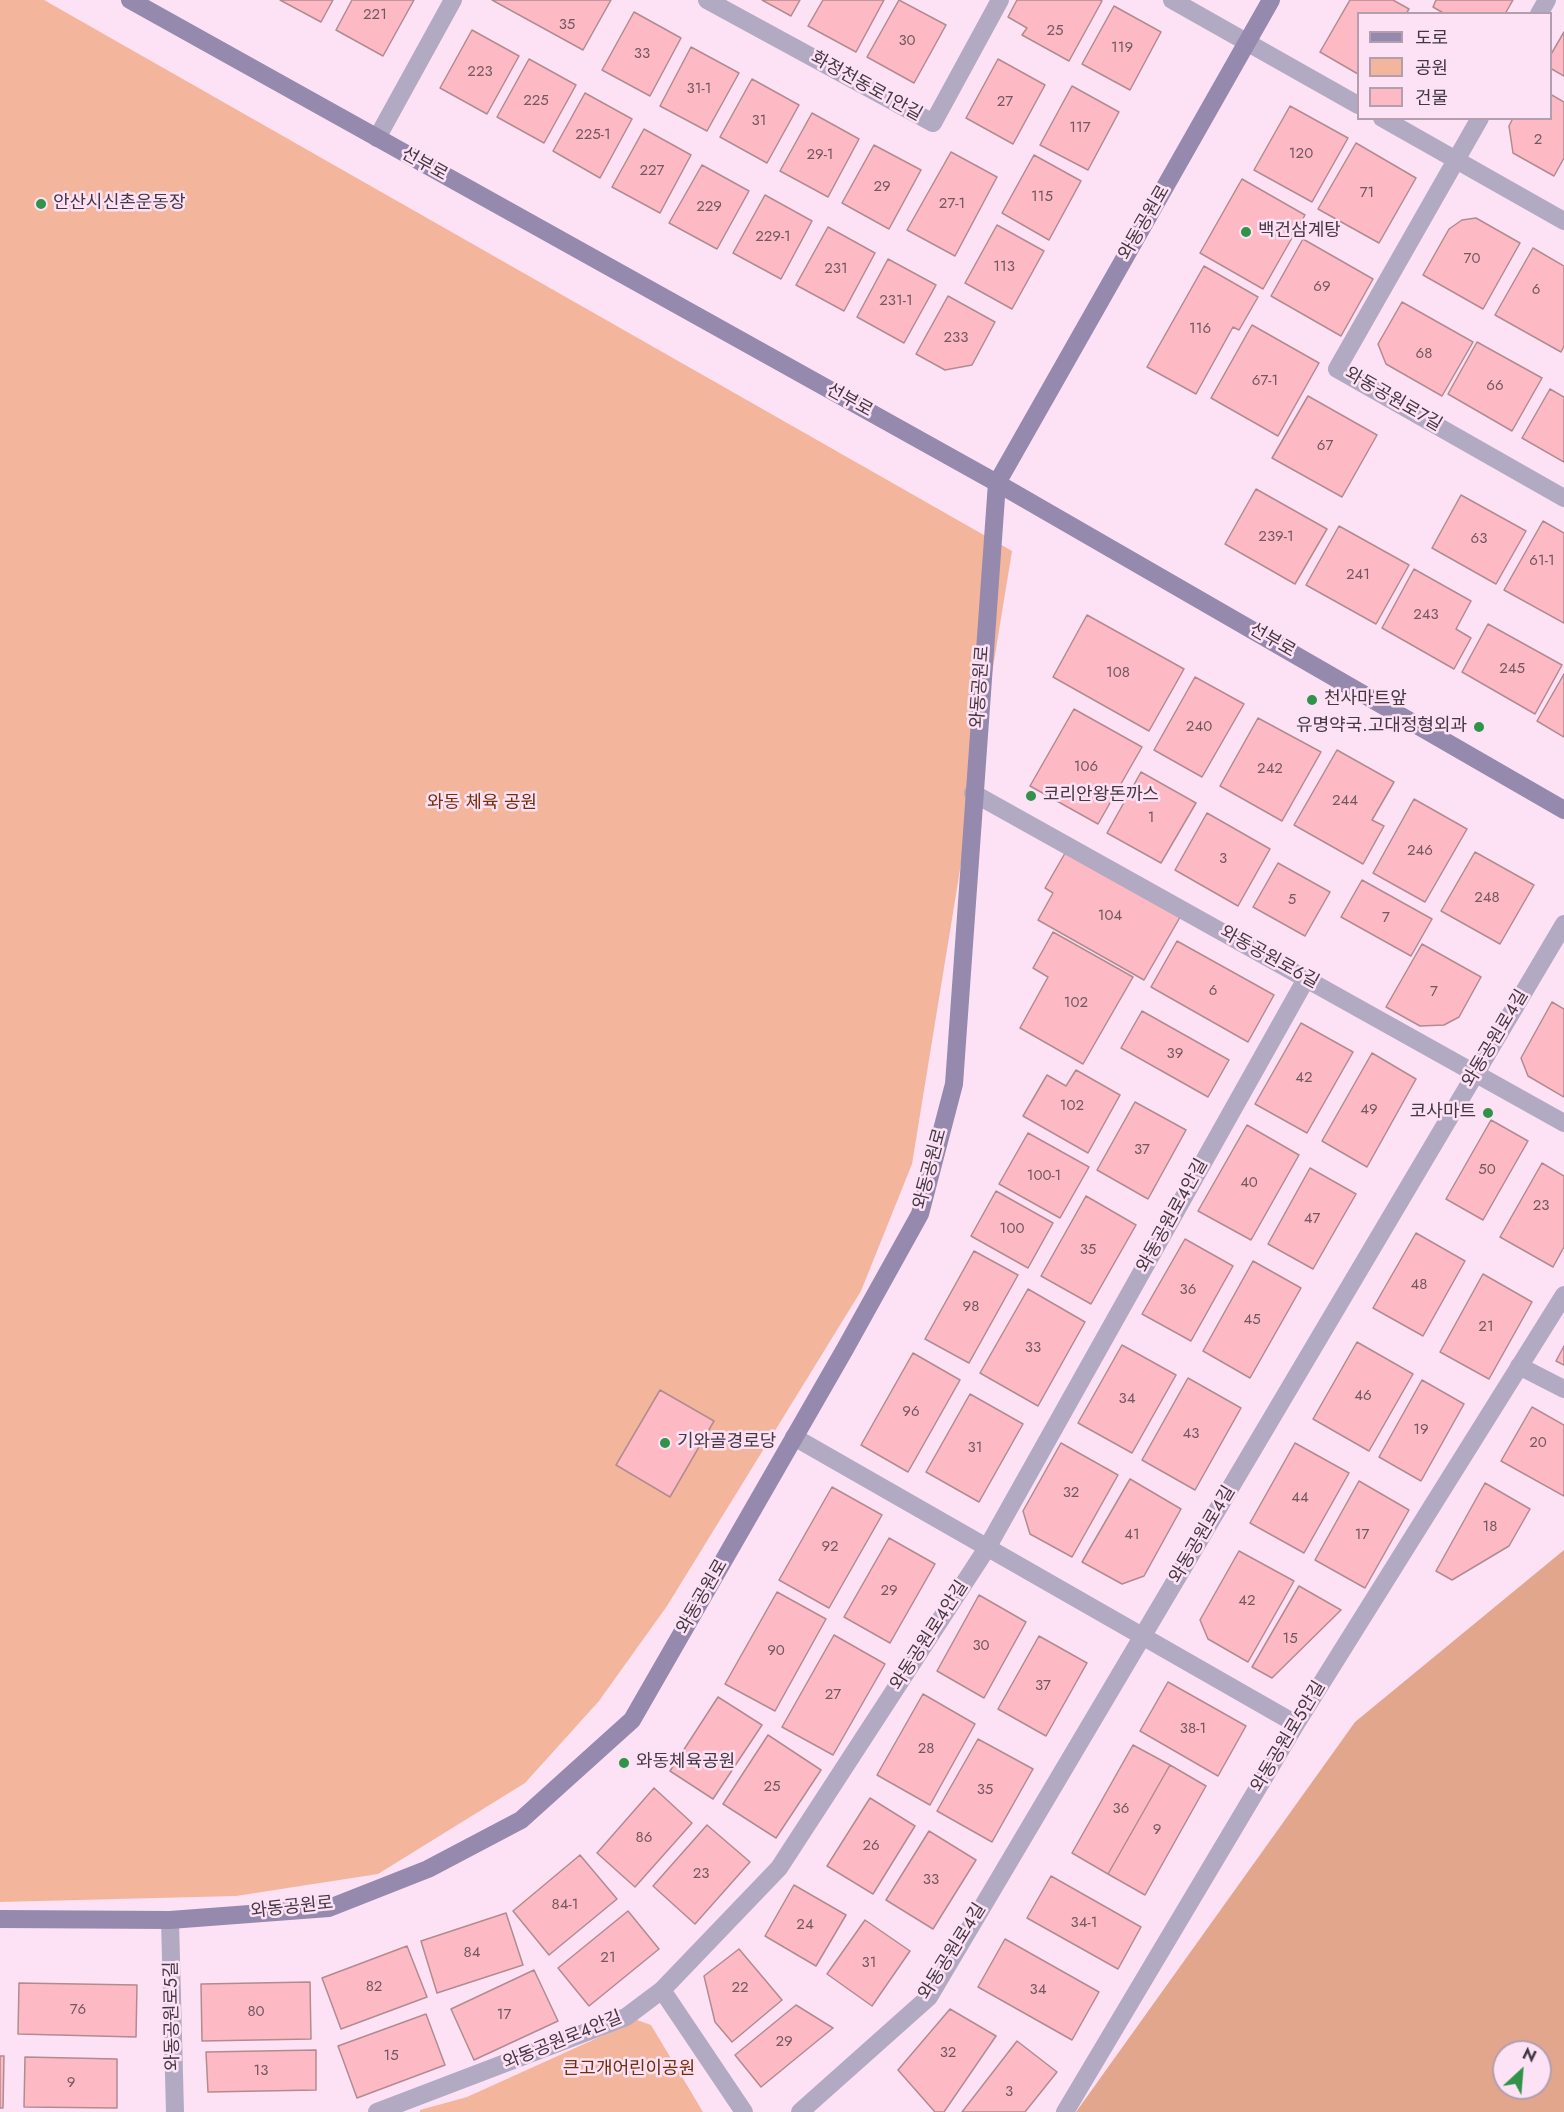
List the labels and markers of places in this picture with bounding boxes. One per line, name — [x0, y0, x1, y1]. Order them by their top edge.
place label: 안산시신촌운동장 — [53, 193, 185, 215]
marker: 안산시신촌운동장 — [34, 197, 48, 211]
place label: 백건삼계탕 — [1258, 221, 1341, 243]
marker: 백건삼계탕 — [1239, 225, 1253, 239]
place label: 천사마트앞 — [1324, 689, 1407, 711]
marker: 천사마트앞 — [1305, 693, 1319, 707]
place label: 유명약국.고대정형외과 — [1296, 716, 1467, 738]
marker: 유명약국.고대정형외과 — [1472, 720, 1486, 734]
place label: 코리안왕돈까스 — [1043, 785, 1159, 807]
marker: 코리안왕돈까스 — [1024, 789, 1038, 803]
place label: 코사마트 — [1410, 1102, 1476, 1124]
marker: 코사마트 — [1481, 1106, 1495, 1120]
place label: 기와골경로당 — [677, 1432, 776, 1454]
marker: 기와골경로당 — [658, 1436, 672, 1450]
place label: 와동체육공원 — [636, 1752, 735, 1774]
marker: 와동체육공원 — [617, 1756, 631, 1770]

